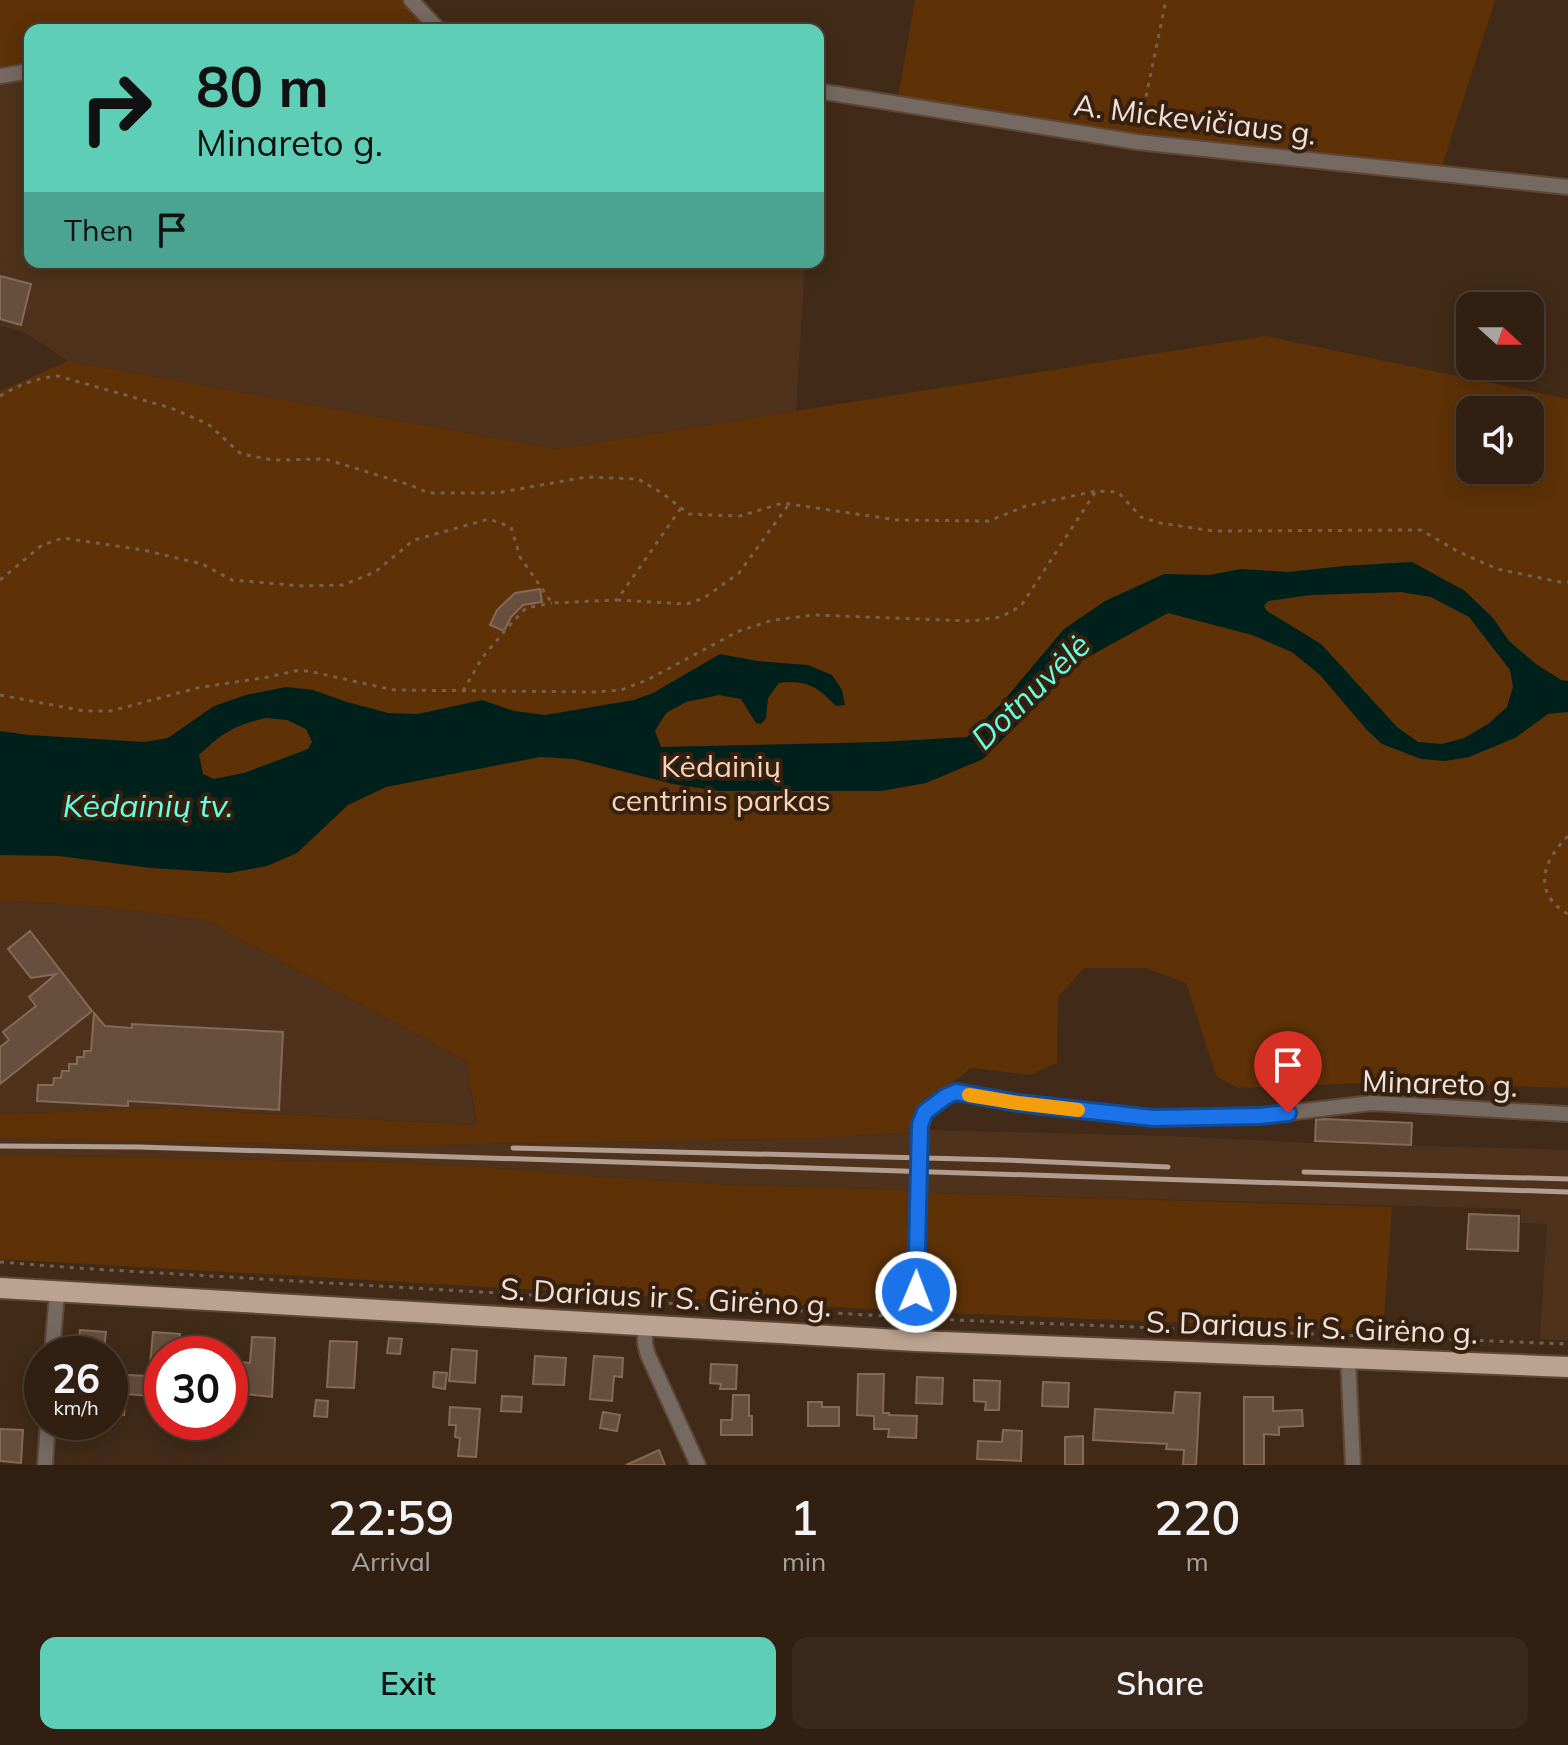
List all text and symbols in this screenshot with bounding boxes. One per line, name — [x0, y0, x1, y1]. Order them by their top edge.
text: 80 m — [196, 51, 329, 121]
icon: right — [64, 56, 168, 160]
street label: A. Mickevičiaus g. — [1071, 85, 1319, 153]
text: Minareto g. — [196, 120, 383, 165]
icon: arrive — [150, 208, 194, 252]
text: Then — [64, 211, 134, 249]
north arrow — [1456, 292, 1544, 380]
map controls — [1456, 292, 1544, 484]
button: sound — [1456, 396, 1544, 484]
water label: Dotnuvėlė — [962, 625, 1098, 757]
park label: Kėdainių centrinis parkas — [611, 747, 831, 819]
water label: Kėdainių tv. — [63, 785, 233, 825]
pin — [1254, 1031, 1322, 1113]
icon: arrive — [1266, 1043, 1310, 1087]
street label: Minareto g. — [1362, 1061, 1518, 1105]
position arrow — [874, 1250, 958, 1334]
street label: S. Dariaus ir S. Girėno g. — [499, 1269, 833, 1325]
street label: S. Dariaus ir S. Girėno g. — [1145, 1302, 1479, 1352]
speed limit sign: 30 — [144, 1336, 248, 1440]
text: 26 — [52, 1353, 100, 1403]
text: km/h — [53, 1395, 99, 1420]
text: 22:59 — [328, 1487, 454, 1547]
text: 1 — [790, 1487, 818, 1547]
text: 220 — [1154, 1487, 1240, 1547]
text: Arrival — [351, 1545, 431, 1578]
text: min — [782, 1545, 826, 1578]
text: m — [1186, 1545, 1209, 1578]
button: Exit — [40, 1637, 776, 1729]
button: Share — [792, 1637, 1528, 1729]

